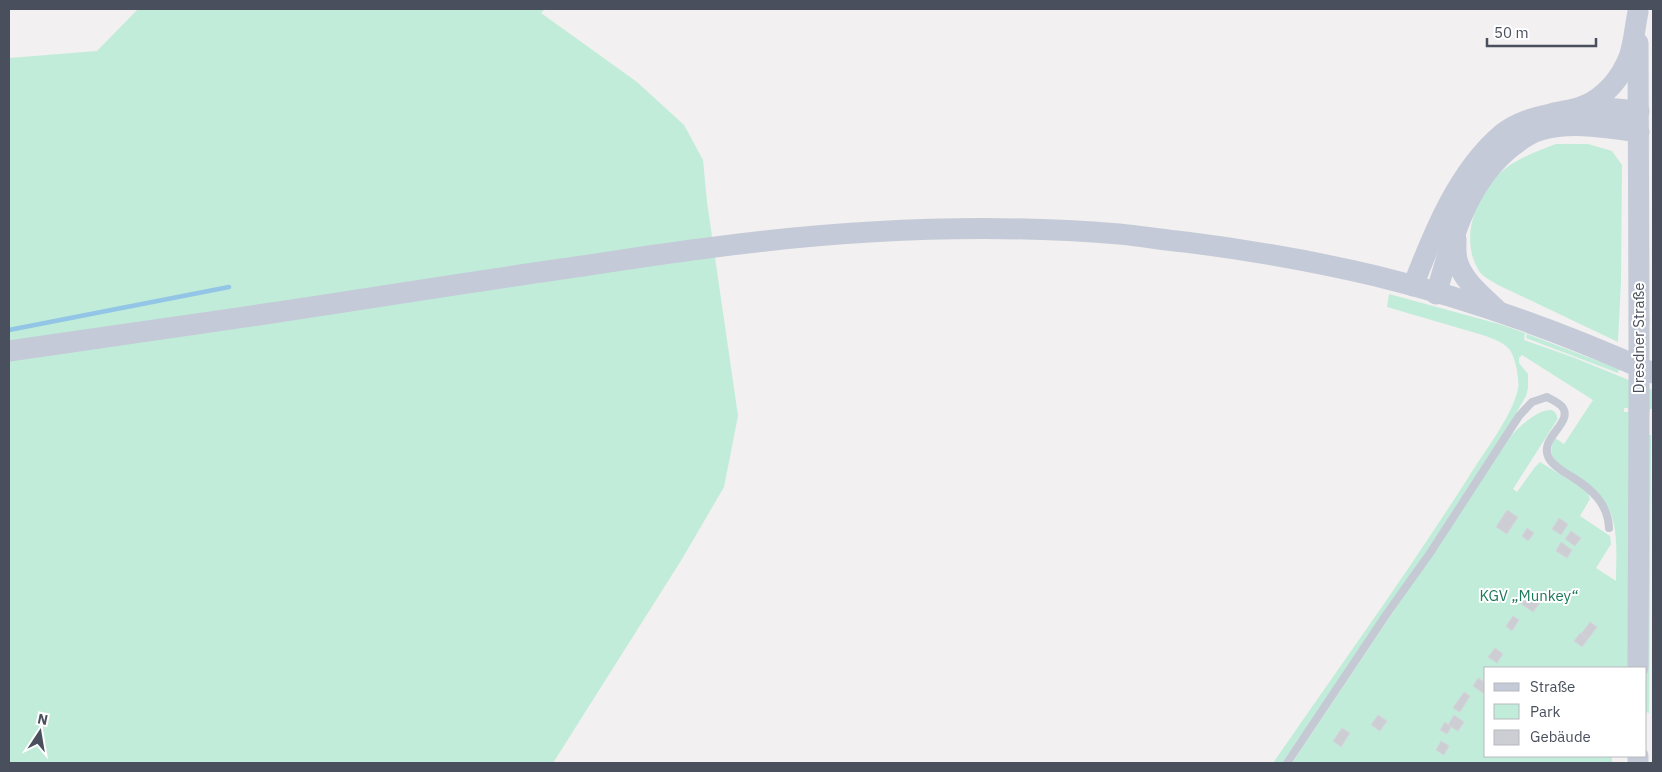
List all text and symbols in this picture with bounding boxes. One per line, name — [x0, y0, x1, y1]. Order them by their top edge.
scale bar — [1487, 15, 1596, 47]
text: 50 m — [1494, 23, 1529, 42]
street label: Dresdner Straße — [1629, 283, 1648, 393]
park label: KGV „Munkey“ — [1479, 586, 1579, 605]
legend — [1484, 667, 1647, 757]
text: Straße — [1530, 677, 1575, 696]
text: Park — [1530, 702, 1560, 721]
north arrow — [15, 707, 65, 757]
text: N — [36, 709, 50, 729]
text: Gebäude — [1530, 727, 1591, 746]

